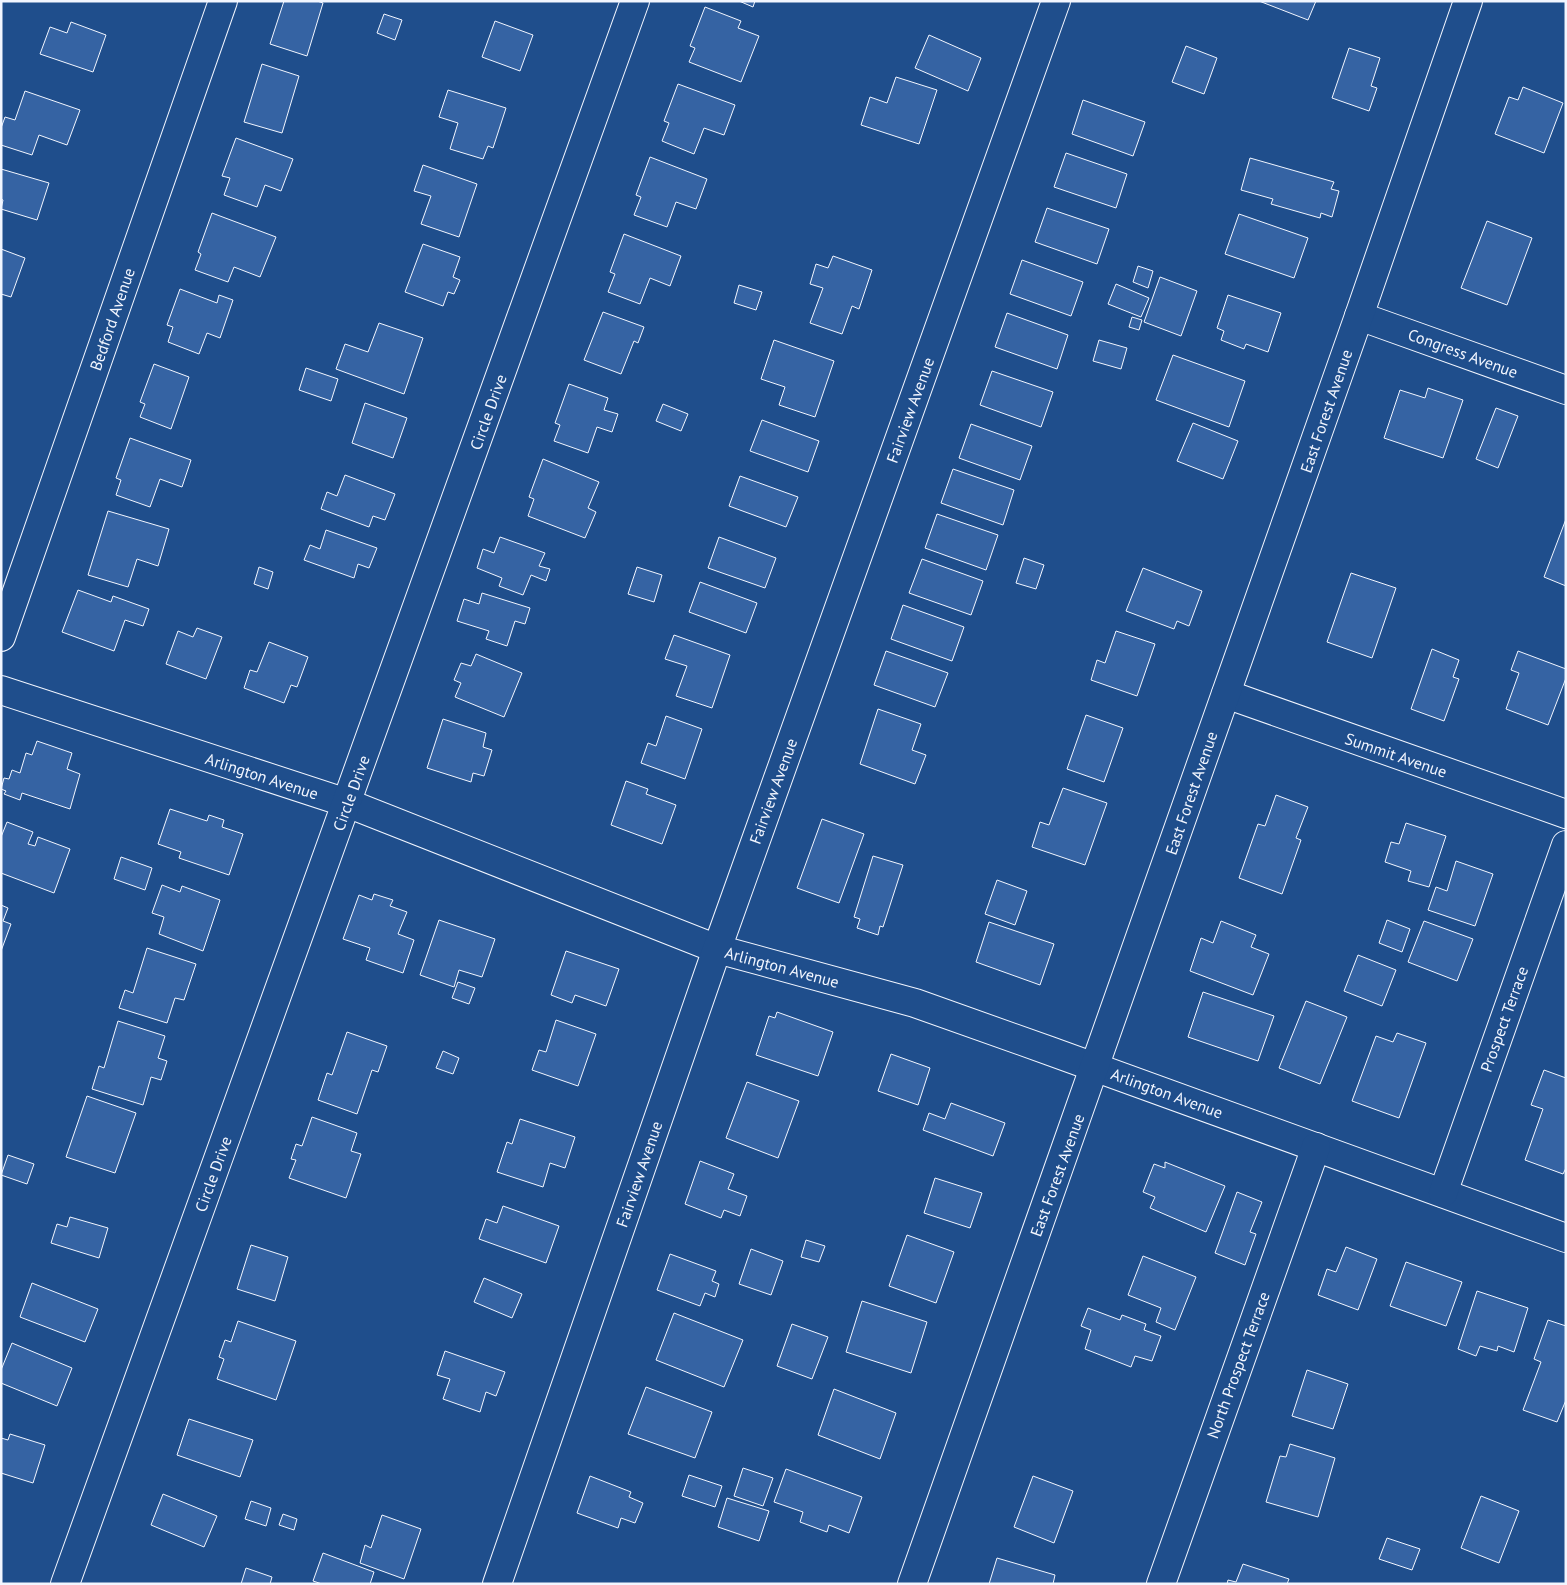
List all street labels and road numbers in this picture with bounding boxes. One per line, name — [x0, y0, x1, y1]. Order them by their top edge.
street label: Bedford Avenue — [85, 265, 139, 373]
street label: Congress Avenue — [1405, 324, 1521, 382]
street label: East Forest Avenue — [1296, 347, 1356, 475]
street label: Fairview Avenue — [882, 354, 938, 466]
street label: Circle Drive — [465, 371, 511, 453]
street label: Summit Avenue — [1342, 728, 1450, 782]
street label: East Forest Avenue — [1161, 729, 1221, 857]
street label: Fairview Avenue — [745, 735, 801, 847]
street label: Arlington Avenue — [203, 748, 321, 804]
street label: Circle Drive — [328, 752, 374, 834]
street label: Arlington Avenue — [723, 942, 841, 992]
street label: Prospect Terrace — [1476, 963, 1532, 1075]
street label: Arlington Avenue — [1108, 1064, 1226, 1122]
street label: East Forest Avenue — [1026, 1111, 1088, 1239]
street label: Fairview Avenue — [611, 1118, 667, 1230]
street label: Circle Drive — [190, 1133, 236, 1215]
street label: North Prospect Terrace — [1202, 1289, 1274, 1441]

